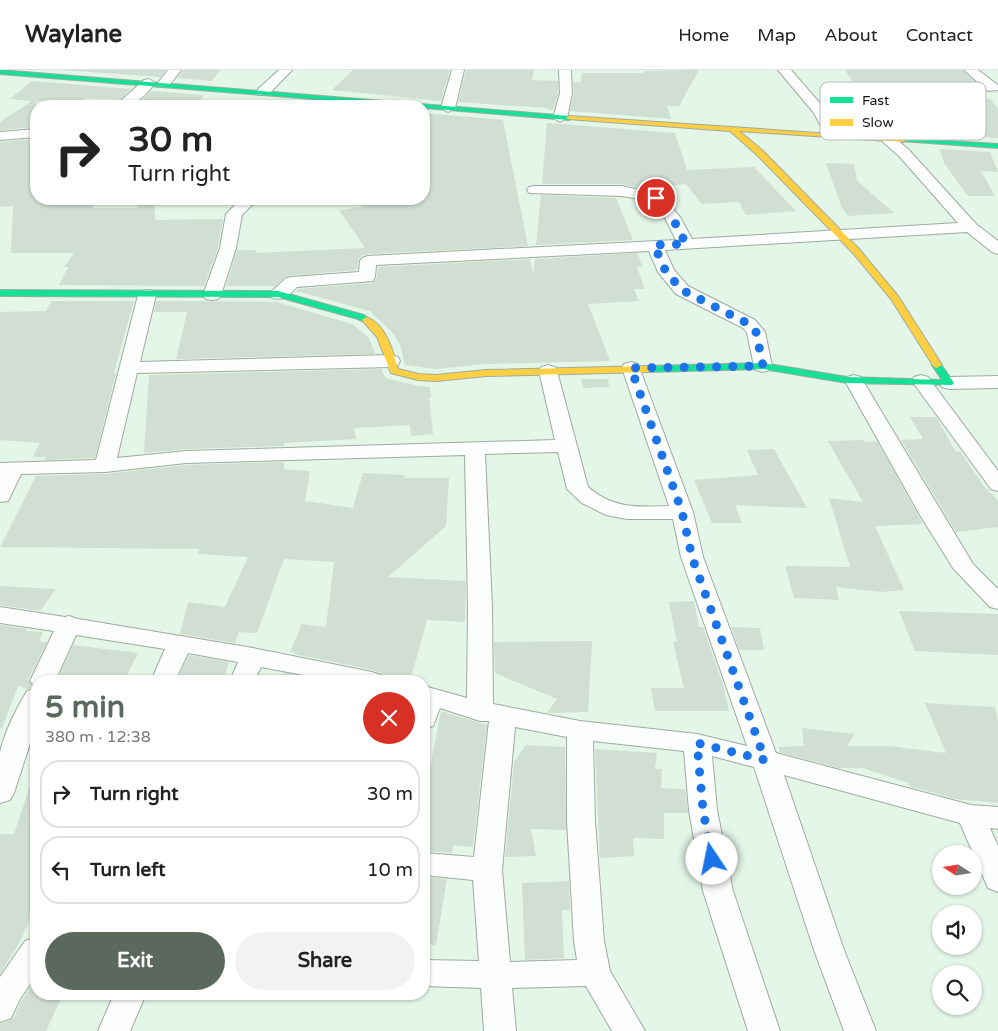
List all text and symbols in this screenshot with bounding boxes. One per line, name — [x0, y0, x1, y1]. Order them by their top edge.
text: Waylane — [25, 20, 122, 49]
text: Home — [678, 24, 729, 46]
text: Map — [757, 24, 796, 46]
text: About — [824, 24, 878, 46]
text: Contact — [906, 24, 973, 46]
legend — [820, 82, 986, 140]
text: Fast — [862, 92, 890, 109]
text: Slow — [862, 114, 894, 131]
text: 30 m — [128, 119, 213, 161]
icon: right — [45, 120, 110, 185]
text: Turn right — [128, 161, 230, 187]
pin — [635, 177, 677, 219]
icon: arrive — [642, 184, 670, 212]
text: 5 min — [45, 689, 125, 726]
button: close — [363, 692, 415, 744]
text: 380 m · 12:38 — [45, 727, 151, 747]
icon: right — [47, 780, 75, 808]
text: Turn right — [90, 783, 178, 805]
text: 30 m — [367, 783, 413, 805]
position arrow — [685, 832, 737, 884]
north arrow — [932, 845, 982, 895]
map controls — [932, 845, 982, 1015]
icon: left — [47, 856, 75, 884]
text: Turn left — [90, 859, 166, 881]
text: 10 m — [367, 859, 413, 881]
button: sound — [932, 905, 982, 955]
button: Exit — [45, 932, 225, 990]
button: Share — [235, 932, 415, 990]
button: search — [932, 965, 982, 1015]

